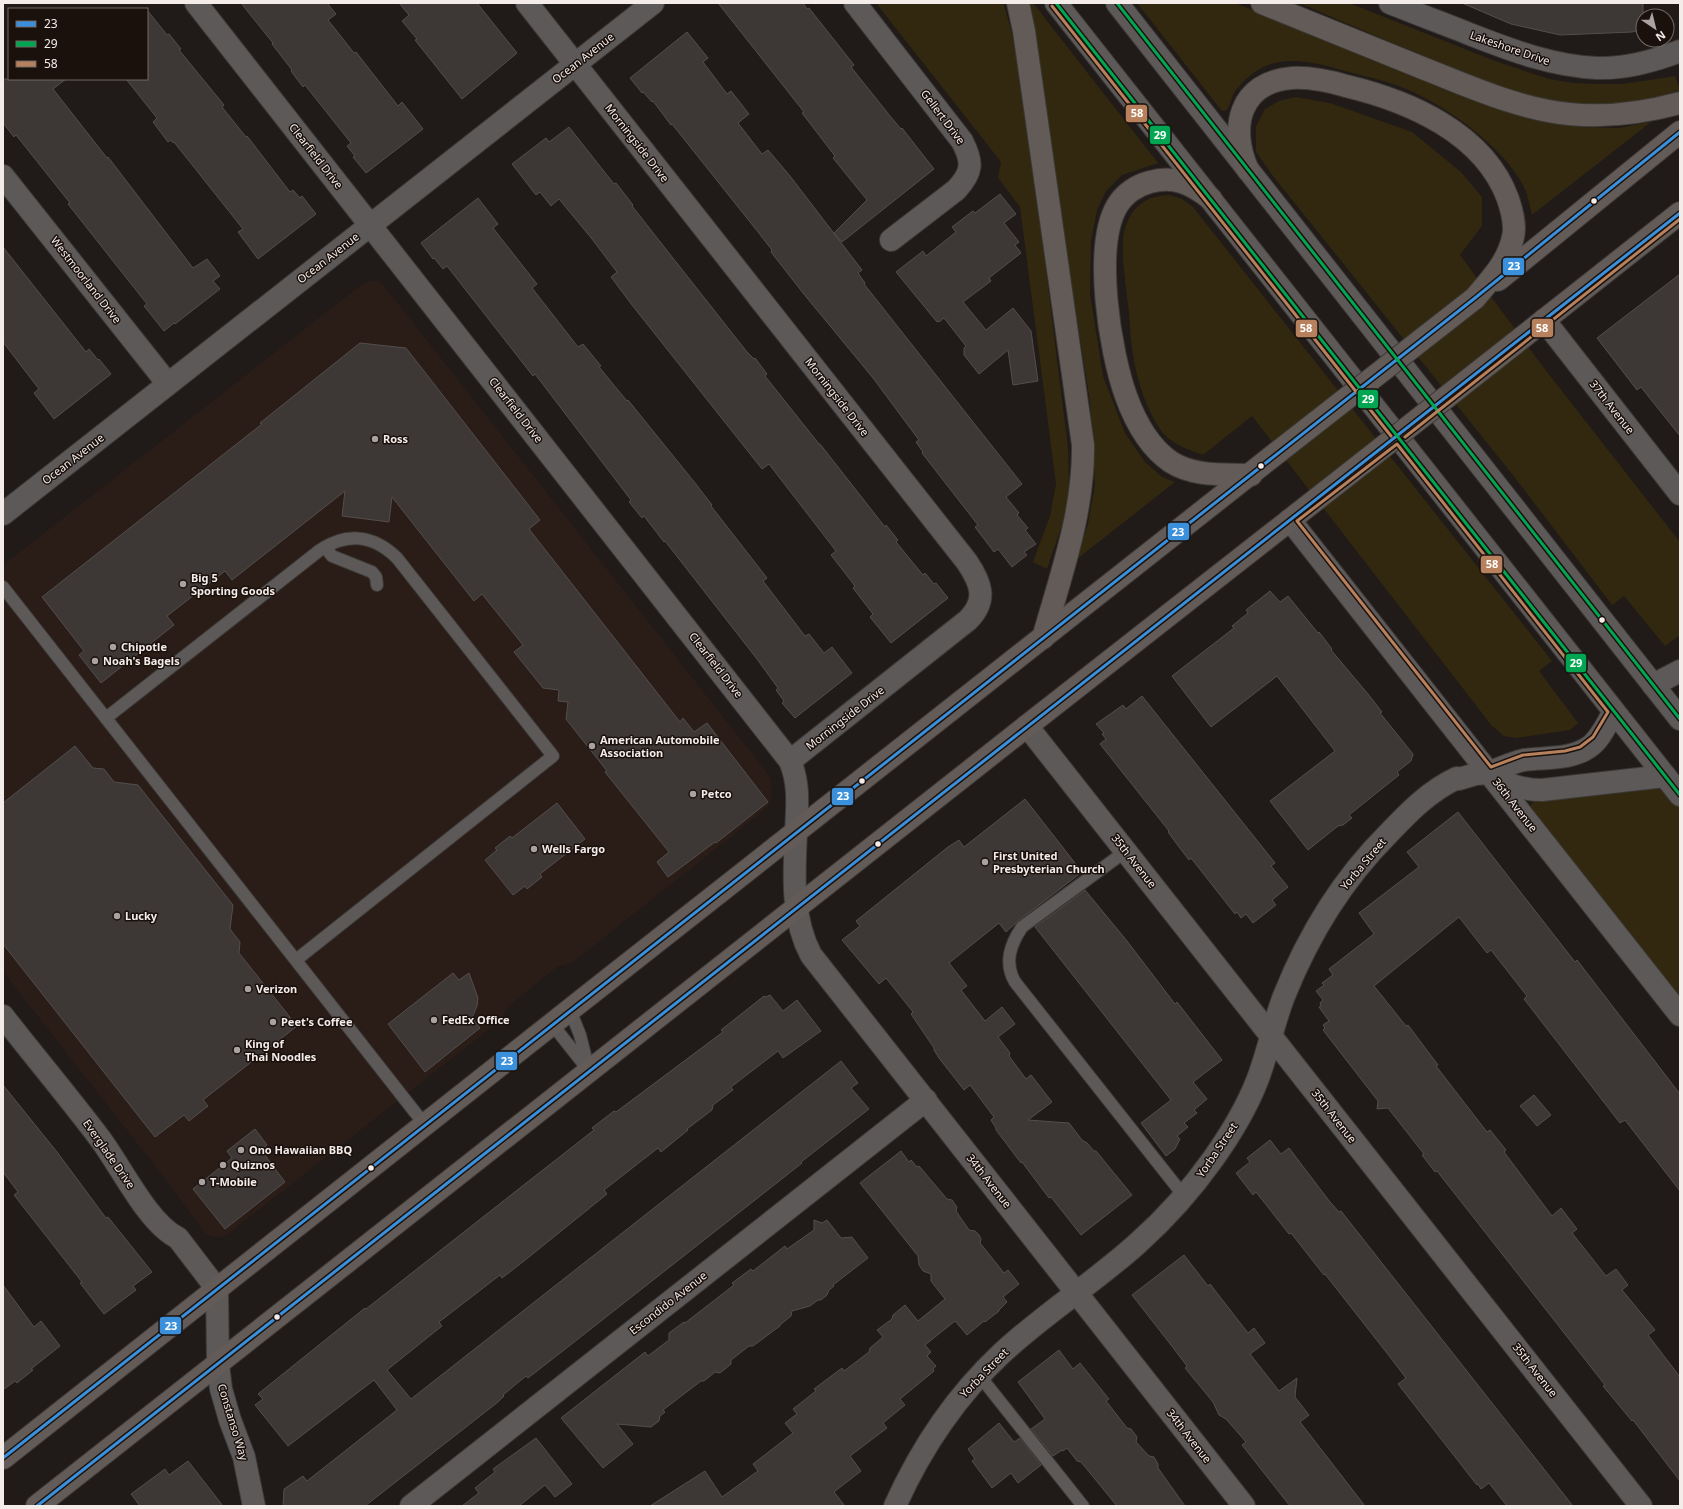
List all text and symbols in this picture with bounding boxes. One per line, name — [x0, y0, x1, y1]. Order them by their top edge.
legend — [8, 8, 148, 80]
north arrow — [1635, 8, 1675, 48]
text: 23 — [44, 15, 58, 32]
street label: Lakeshore Drive — [1468, 27, 1552, 68]
text: N — [1653, 28, 1669, 45]
street label: Ocean Avenue — [549, 29, 617, 86]
text: 29 — [44, 35, 58, 52]
text: 58 — [44, 55, 58, 72]
street label: Gellert Drive — [918, 86, 969, 147]
street label: Morningside Drive — [602, 100, 673, 185]
line badge: 58 — [1125, 104, 1148, 123]
text: 58 — [1131, 105, 1143, 120]
street label: Clearfield Drive — [286, 120, 347, 192]
line badge: 29 — [1149, 125, 1171, 145]
text: 29 — [1154, 127, 1166, 142]
unlabelled marker — [1589, 196, 1599, 206]
street label: Ocean Avenue — [294, 229, 362, 286]
street label: Westmoorland Drive — [48, 233, 125, 326]
line badge: 23 — [1502, 257, 1525, 276]
text: 23 — [1508, 258, 1520, 273]
line badge: 58 — [1531, 318, 1554, 338]
line badge: 58 — [1295, 319, 1318, 338]
text: 58 — [1300, 320, 1312, 335]
text: 58 — [1536, 320, 1548, 335]
street label: Morningside Drive — [802, 354, 873, 439]
street label: Clearfield Drive — [486, 374, 547, 446]
street label: 37th Avenue — [1587, 377, 1638, 437]
line badge: 29 — [1357, 389, 1379, 409]
text: 29 — [1362, 391, 1374, 406]
street label: Ocean Avenue — [39, 430, 107, 487]
place label: Ross — [383, 431, 409, 446]
marker: Ross — [370, 434, 380, 444]
unlabelled marker — [1256, 461, 1266, 471]
line badge: 23 — [1167, 522, 1190, 541]
text: 23 — [1172, 524, 1184, 539]
line badge: 58 — [1480, 555, 1503, 574]
text: 58 — [1486, 556, 1498, 571]
place label: Big 5 Sporting Goods — [191, 570, 275, 598]
marker: Big 5 Sporting Goods — [178, 579, 188, 589]
unlabelled marker — [1597, 615, 1607, 625]
street label: Clearfield Drive — [686, 629, 747, 701]
place label: Chipotle — [121, 639, 167, 654]
marker: Chipotle — [108, 642, 118, 652]
place label: Noah's Bagels — [103, 653, 180, 668]
line badge: 29 — [1565, 653, 1587, 673]
text: 29 — [1570, 655, 1582, 670]
marker: Noah's Bagels — [90, 656, 100, 666]
street label: Morningside Drive — [802, 682, 887, 753]
place label: American Automobile Association — [600, 732, 720, 760]
marker: American Automobile Association — [587, 741, 597, 751]
street label: 36th Avenue — [1490, 775, 1541, 835]
unlabelled marker — [857, 776, 867, 786]
place label: Petco — [701, 786, 732, 801]
line badge: 23 — [831, 787, 854, 806]
text: 23 — [837, 788, 849, 803]
marker: Petco — [688, 789, 698, 799]
street label: 35th Avenue — [1109, 831, 1160, 891]
street label: Yorba Street — [1336, 835, 1389, 893]
unlabelled marker — [873, 839, 883, 849]
place label: Wells Fargo — [542, 841, 605, 856]
marker: Wells Fargo — [529, 844, 539, 854]
place label: First United Presbyterian Church — [993, 848, 1105, 876]
marker: First United Presbyterian Church — [980, 857, 990, 867]
place label: Lucky — [125, 908, 158, 923]
marker: Lucky — [112, 911, 122, 921]
place label: Verizon — [256, 981, 297, 996]
marker: Verizon — [243, 984, 253, 994]
place label: FedEx Office — [442, 1012, 510, 1027]
place label: Peet's Coffee — [281, 1014, 353, 1029]
marker: FedEx Office — [429, 1015, 439, 1025]
marker: Peet's Coffee — [268, 1017, 278, 1027]
place label: King of Thai Noodles — [245, 1036, 317, 1064]
marker: King of Thai Noodles — [232, 1045, 242, 1055]
line badge: 23 — [495, 1051, 518, 1071]
text: 23 — [501, 1053, 513, 1068]
street label: 35th Avenue — [1309, 1086, 1360, 1146]
street label: Everglade Drive — [80, 1116, 139, 1191]
street label: Yorba Street — [1193, 1119, 1241, 1180]
place label: Ono Hawaiian BBQ — [249, 1142, 352, 1157]
marker: Ono Hawaiian BBQ — [236, 1145, 246, 1155]
street label: 34th Avenue — [964, 1151, 1015, 1211]
place label: Quiznos — [231, 1157, 276, 1172]
marker: Quiznos — [218, 1160, 228, 1170]
unlabelled marker — [366, 1163, 376, 1173]
place label: T-Mobile — [210, 1174, 257, 1189]
marker: T-Mobile — [197, 1177, 207, 1187]
street label: Escondido Avenue — [626, 1268, 710, 1338]
unlabelled marker — [272, 1312, 282, 1322]
line badge: 23 — [159, 1316, 182, 1335]
text: 23 — [165, 1318, 177, 1333]
street label: 35th Avenue — [1510, 1340, 1561, 1400]
street label: Yorba Street — [956, 1345, 1011, 1401]
street label: Constanso Way — [215, 1382, 252, 1462]
street label: 34th Avenue — [1164, 1406, 1215, 1466]

